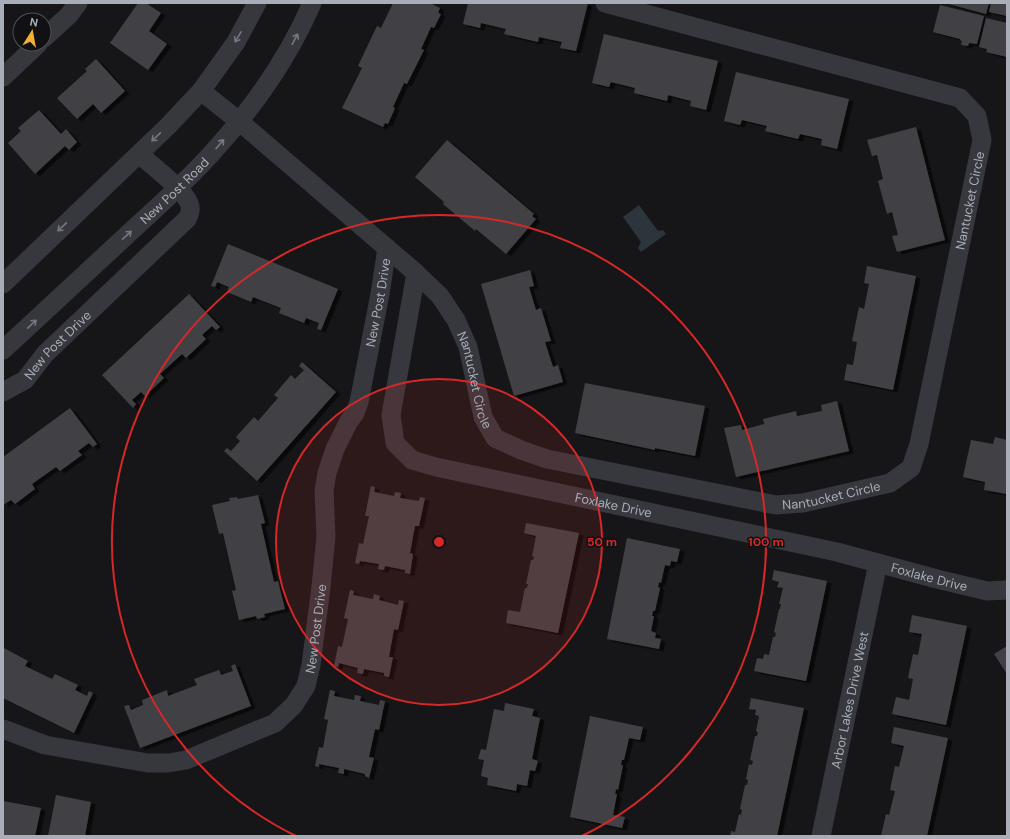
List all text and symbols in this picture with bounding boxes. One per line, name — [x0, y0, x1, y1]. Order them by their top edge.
north arrow — [12, 12, 52, 52]
text: N — [29, 15, 39, 30]
one-way arrow — [234, 31, 242, 43]
one-way arrow — [291, 33, 299, 45]
one-way arrow — [151, 132, 161, 142]
one-way arrow — [215, 139, 224, 150]
street label: Nantucket Circle — [951, 150, 988, 251]
street label: New Post Road — [136, 154, 213, 228]
one-way arrow — [57, 222, 67, 232]
one-way arrow — [122, 230, 132, 240]
street label: New Post Drive — [362, 257, 394, 349]
street label: New Post Drive — [20, 307, 95, 383]
one-way arrow — [26, 319, 37, 328]
street label: Nantucket Circle — [453, 329, 496, 432]
street label: Nantucket Circle — [781, 477, 882, 514]
street label: Foxlake Drive — [573, 489, 654, 522]
text: 50 m — [587, 534, 617, 550]
text: 100 m — [748, 534, 784, 550]
centre of rings — [432, 535, 446, 549]
street label: Foxlake Drive — [889, 559, 969, 595]
street label: New Post Drive — [301, 583, 330, 675]
street label: Arbor Lakes Drive West — [827, 630, 873, 770]

